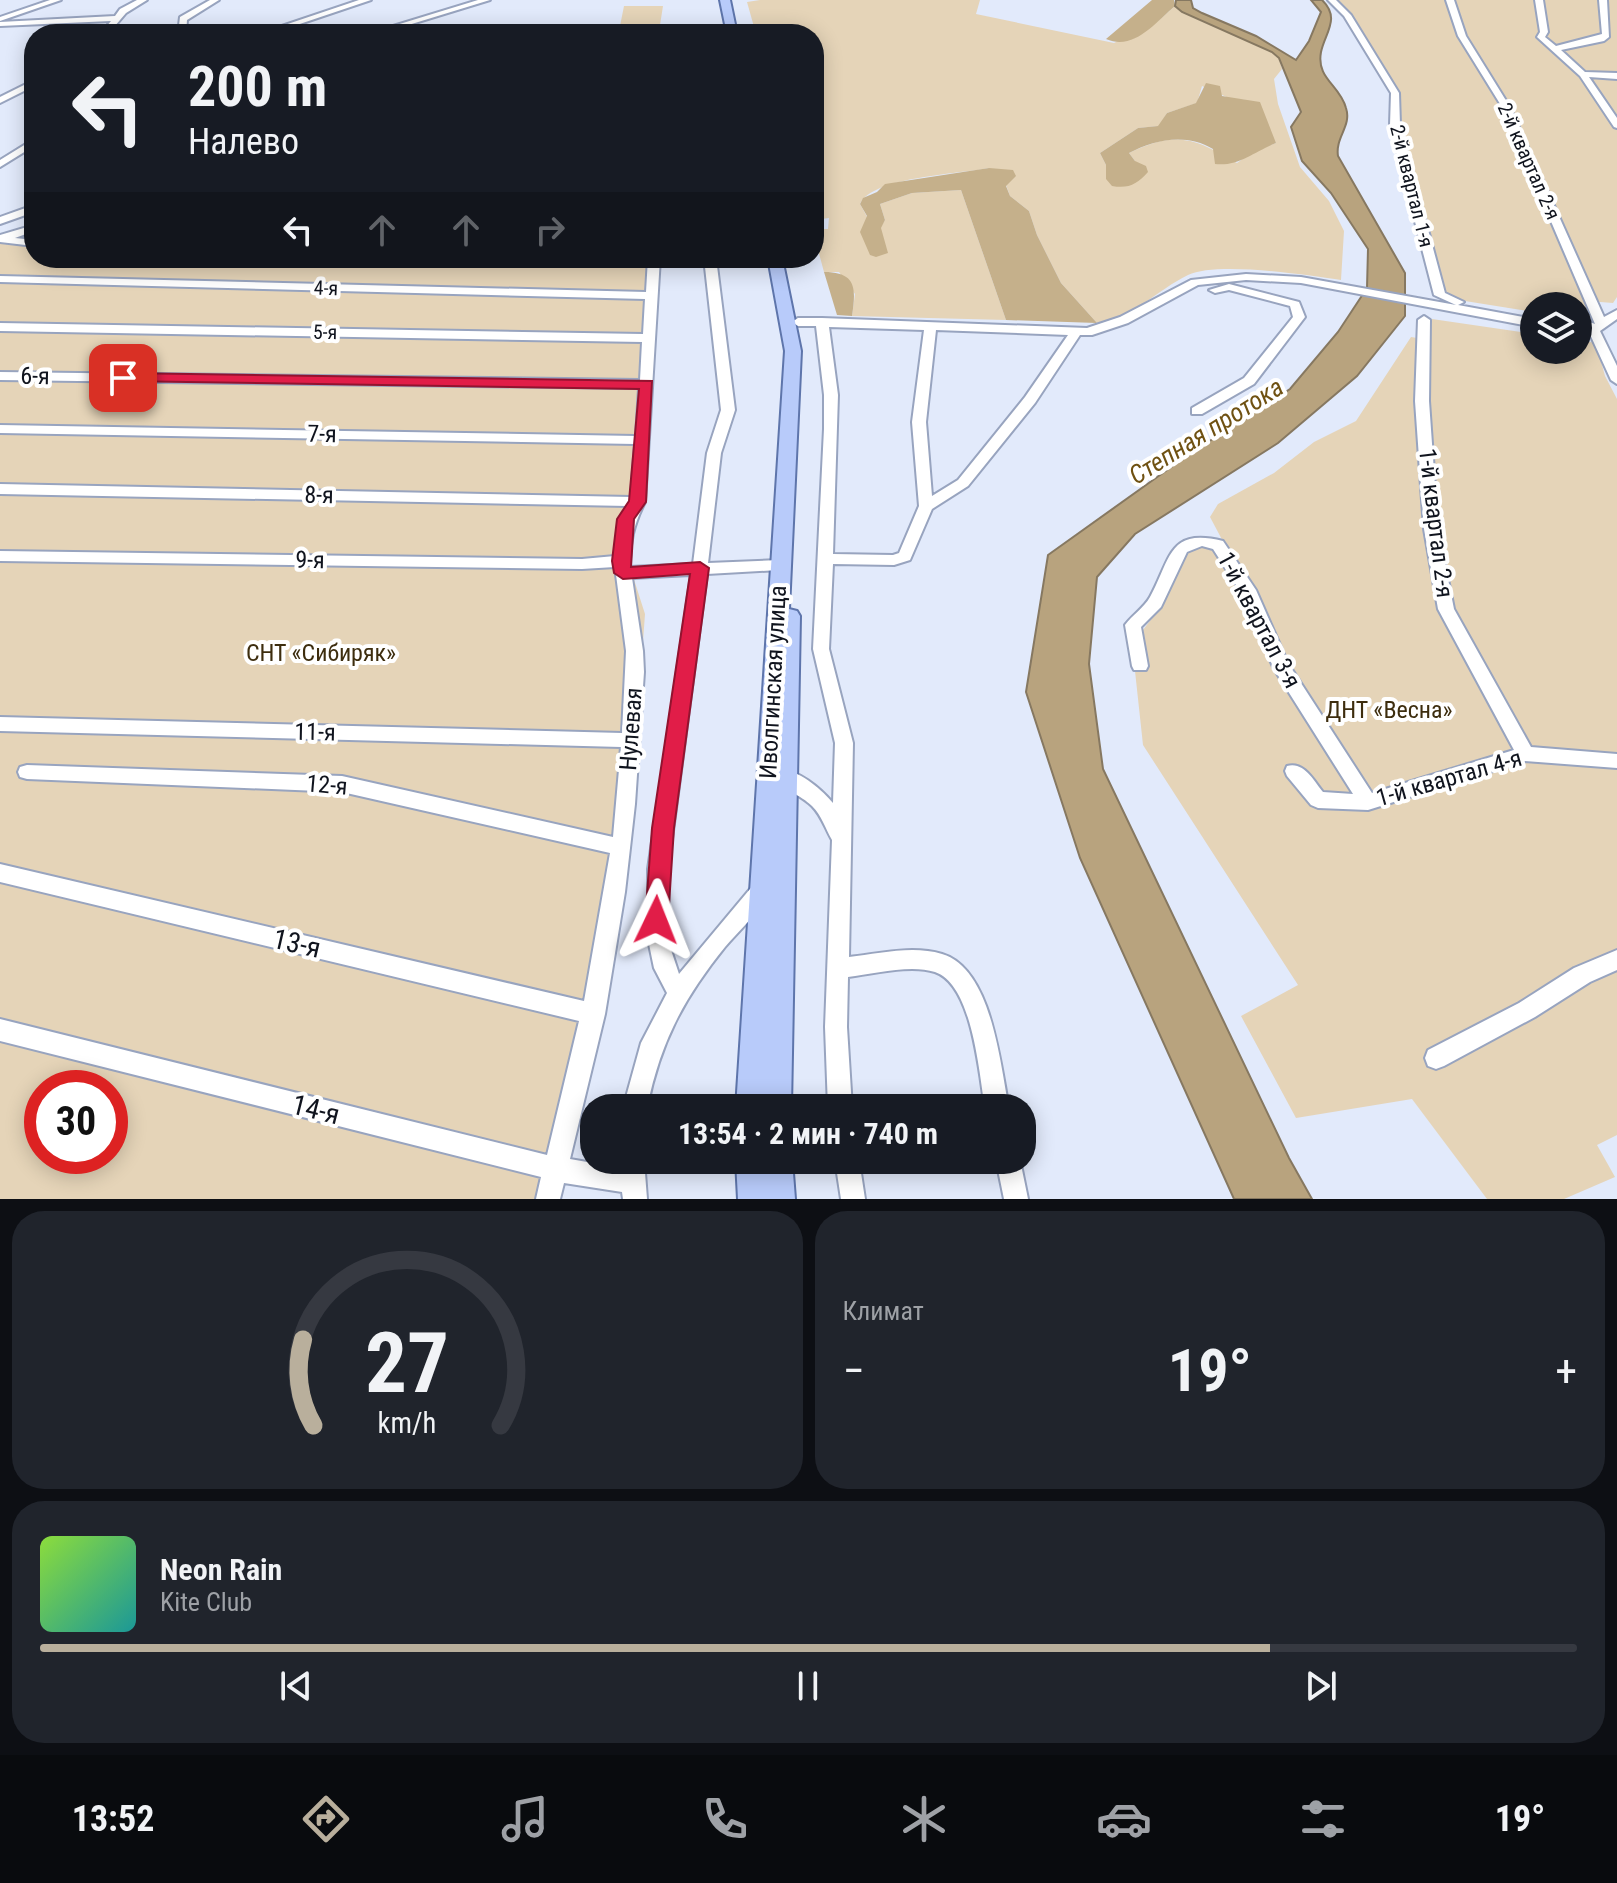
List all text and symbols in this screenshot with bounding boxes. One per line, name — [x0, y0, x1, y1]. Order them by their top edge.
text: 200 m — [188, 54, 327, 120]
icon: left — [56, 56, 160, 160]
street label: 2-й квартал 2-я — [1493, 99, 1565, 223]
text: Налево — [188, 121, 299, 163]
street label: 2-й квартал 1-я — [1385, 122, 1439, 250]
icon: left — [276, 208, 320, 252]
icon: ahead — [360, 208, 404, 252]
icon: ahead — [444, 208, 488, 252]
icon: right — [528, 208, 572, 252]
street label: 4-я — [313, 276, 339, 300]
map controls — [1520, 292, 1592, 364]
button: layers — [1520, 292, 1592, 364]
street label: 5-я — [313, 320, 337, 344]
pin — [89, 344, 157, 412]
icon: arrive — [101, 356, 145, 400]
street label: 6-я — [20, 362, 50, 390]
water label: Степная протока — [1123, 372, 1289, 490]
street label: 7-я — [307, 420, 337, 448]
street label: 1-й квартал 2-я — [1413, 447, 1459, 599]
street label: 8-я — [304, 481, 334, 509]
street label: 9-я — [295, 546, 325, 574]
street label: 1-й квартал 3-я — [1211, 547, 1307, 693]
street label: Иволгинская улица — [754, 585, 792, 779]
park label: СНТ «Сибиряк» — [246, 639, 396, 667]
street label: Нулевая — [614, 687, 648, 771]
park label: ДНТ «Весна» — [1325, 696, 1453, 724]
street label: 11-я — [294, 718, 336, 746]
street label: 1-й квартал 4-я — [1373, 744, 1525, 812]
street label: 12-я — [305, 769, 349, 801]
position arrow — [614, 878, 698, 962]
street label: 13-я — [270, 922, 324, 965]
speed limit sign: 30 — [24, 1070, 128, 1174]
street label: 14-я — [289, 1088, 343, 1131]
text: 13:54 · 2 мин · 740 m — [678, 1116, 938, 1151]
text: Климат — [843, 1296, 924, 1326]
text: 27 — [365, 1315, 449, 1412]
text: 19° — [1168, 1335, 1252, 1406]
text: − — [843, 1345, 865, 1397]
text: + — [1555, 1345, 1577, 1397]
text: km/h — [378, 1406, 437, 1440]
text: Neon Rain — [160, 1552, 282, 1587]
text: Kite Club — [160, 1587, 252, 1617]
icon: previous — [274, 1664, 318, 1708]
icon: pause — [786, 1664, 830, 1708]
icon: next — [1299, 1664, 1343, 1708]
icon: directions — [298, 1791, 354, 1847]
icon: music — [497, 1791, 553, 1847]
icon: phone — [697, 1791, 753, 1847]
icon: climate — [896, 1791, 952, 1847]
icon: car — [1096, 1791, 1152, 1847]
icon: filters — [1295, 1791, 1351, 1847]
text: 13:52 — [72, 1798, 154, 1840]
text: 19° — [1495, 1798, 1545, 1840]

